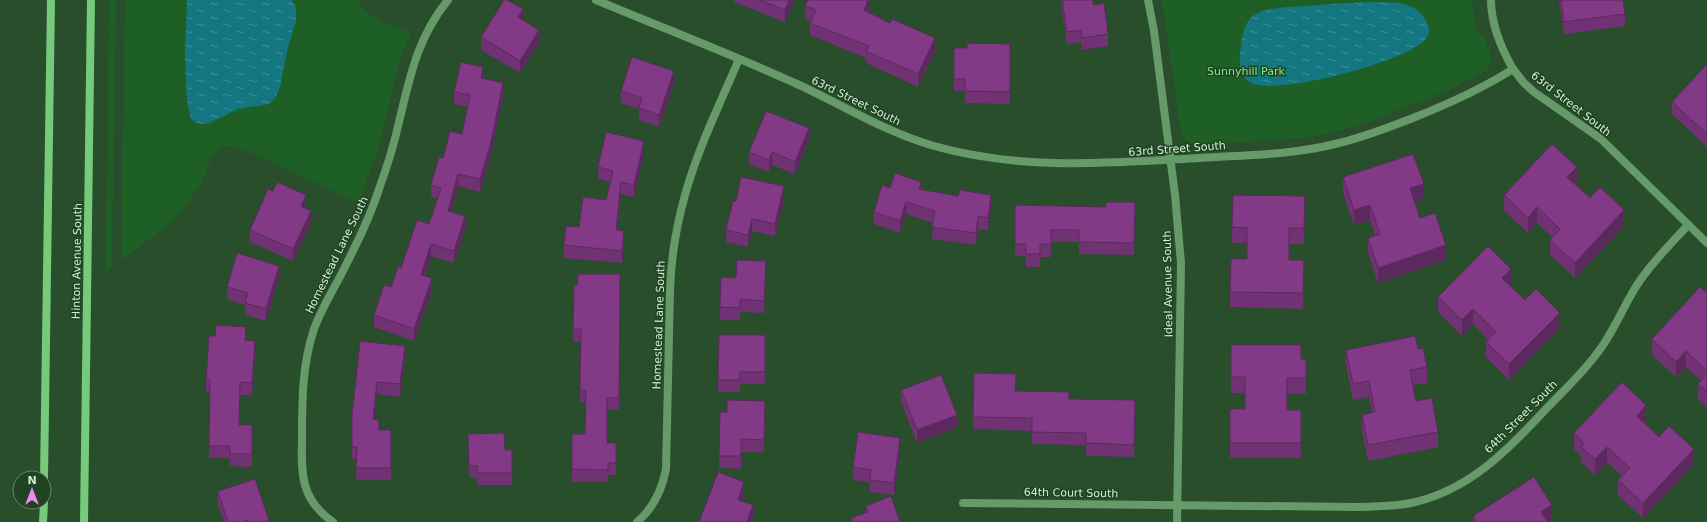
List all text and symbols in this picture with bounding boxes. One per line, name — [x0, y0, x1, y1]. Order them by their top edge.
park label: Sunnyhill Park — [1207, 65, 1286, 78]
street label: 63rd Street South — [1529, 69, 1614, 139]
street label: 63rd Street South — [809, 74, 903, 128]
street label: 63rd Street South — [1128, 139, 1226, 159]
street label: Homestead Lane South — [303, 194, 371, 316]
street label: Hinton Avenue South — [69, 203, 85, 319]
street label: Ideal Avenue South — [1161, 231, 1175, 337]
street label: Homestead Lane South — [650, 260, 668, 389]
street label: 64th Street South — [1482, 378, 1560, 456]
north arrow — [12, 470, 52, 510]
text: N — [27, 474, 37, 487]
street label: 64th Court South — [1024, 486, 1118, 500]

